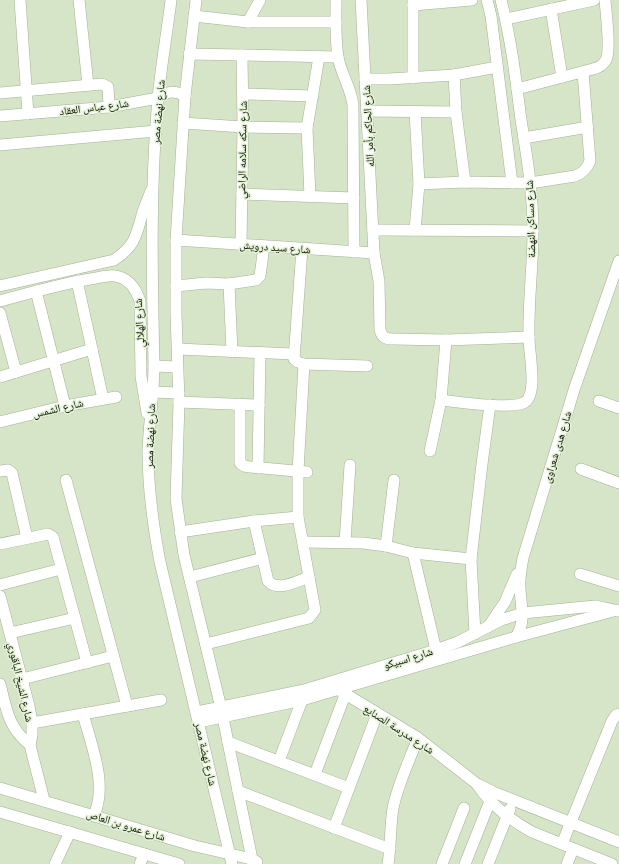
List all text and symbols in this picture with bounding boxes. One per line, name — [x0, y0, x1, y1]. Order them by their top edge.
street label: شارع نهضة مصر — [149, 79, 168, 146]
street label: شارع الحاكم بأمر الله — [359, 85, 378, 167]
street label: شارع عباس العقاد — [59, 97, 129, 118]
street label: شارع سكه سلامه الراضي — [235, 101, 252, 199]
street label: شارع مساكن النهضة — [523, 180, 538, 258]
street label: شارع سيد درويش — [239, 239, 311, 256]
street label: شارع الهلالي — [132, 298, 149, 348]
street label: شارع الشمس — [32, 396, 85, 421]
street label: شارع نهضة مصر — [143, 403, 158, 470]
street label: شارع هدى شعراوى — [540, 410, 575, 485]
street label: شارع الشيخ الباقوري — [3, 641, 36, 724]
street label: شارع اسبيكو — [382, 645, 434, 672]
street label: شارع مدرسة الصنايع — [361, 702, 436, 757]
street label: شارع نهضة مصر — [192, 720, 219, 787]
street label: شارع عمرو بن العاص — [85, 807, 167, 844]

